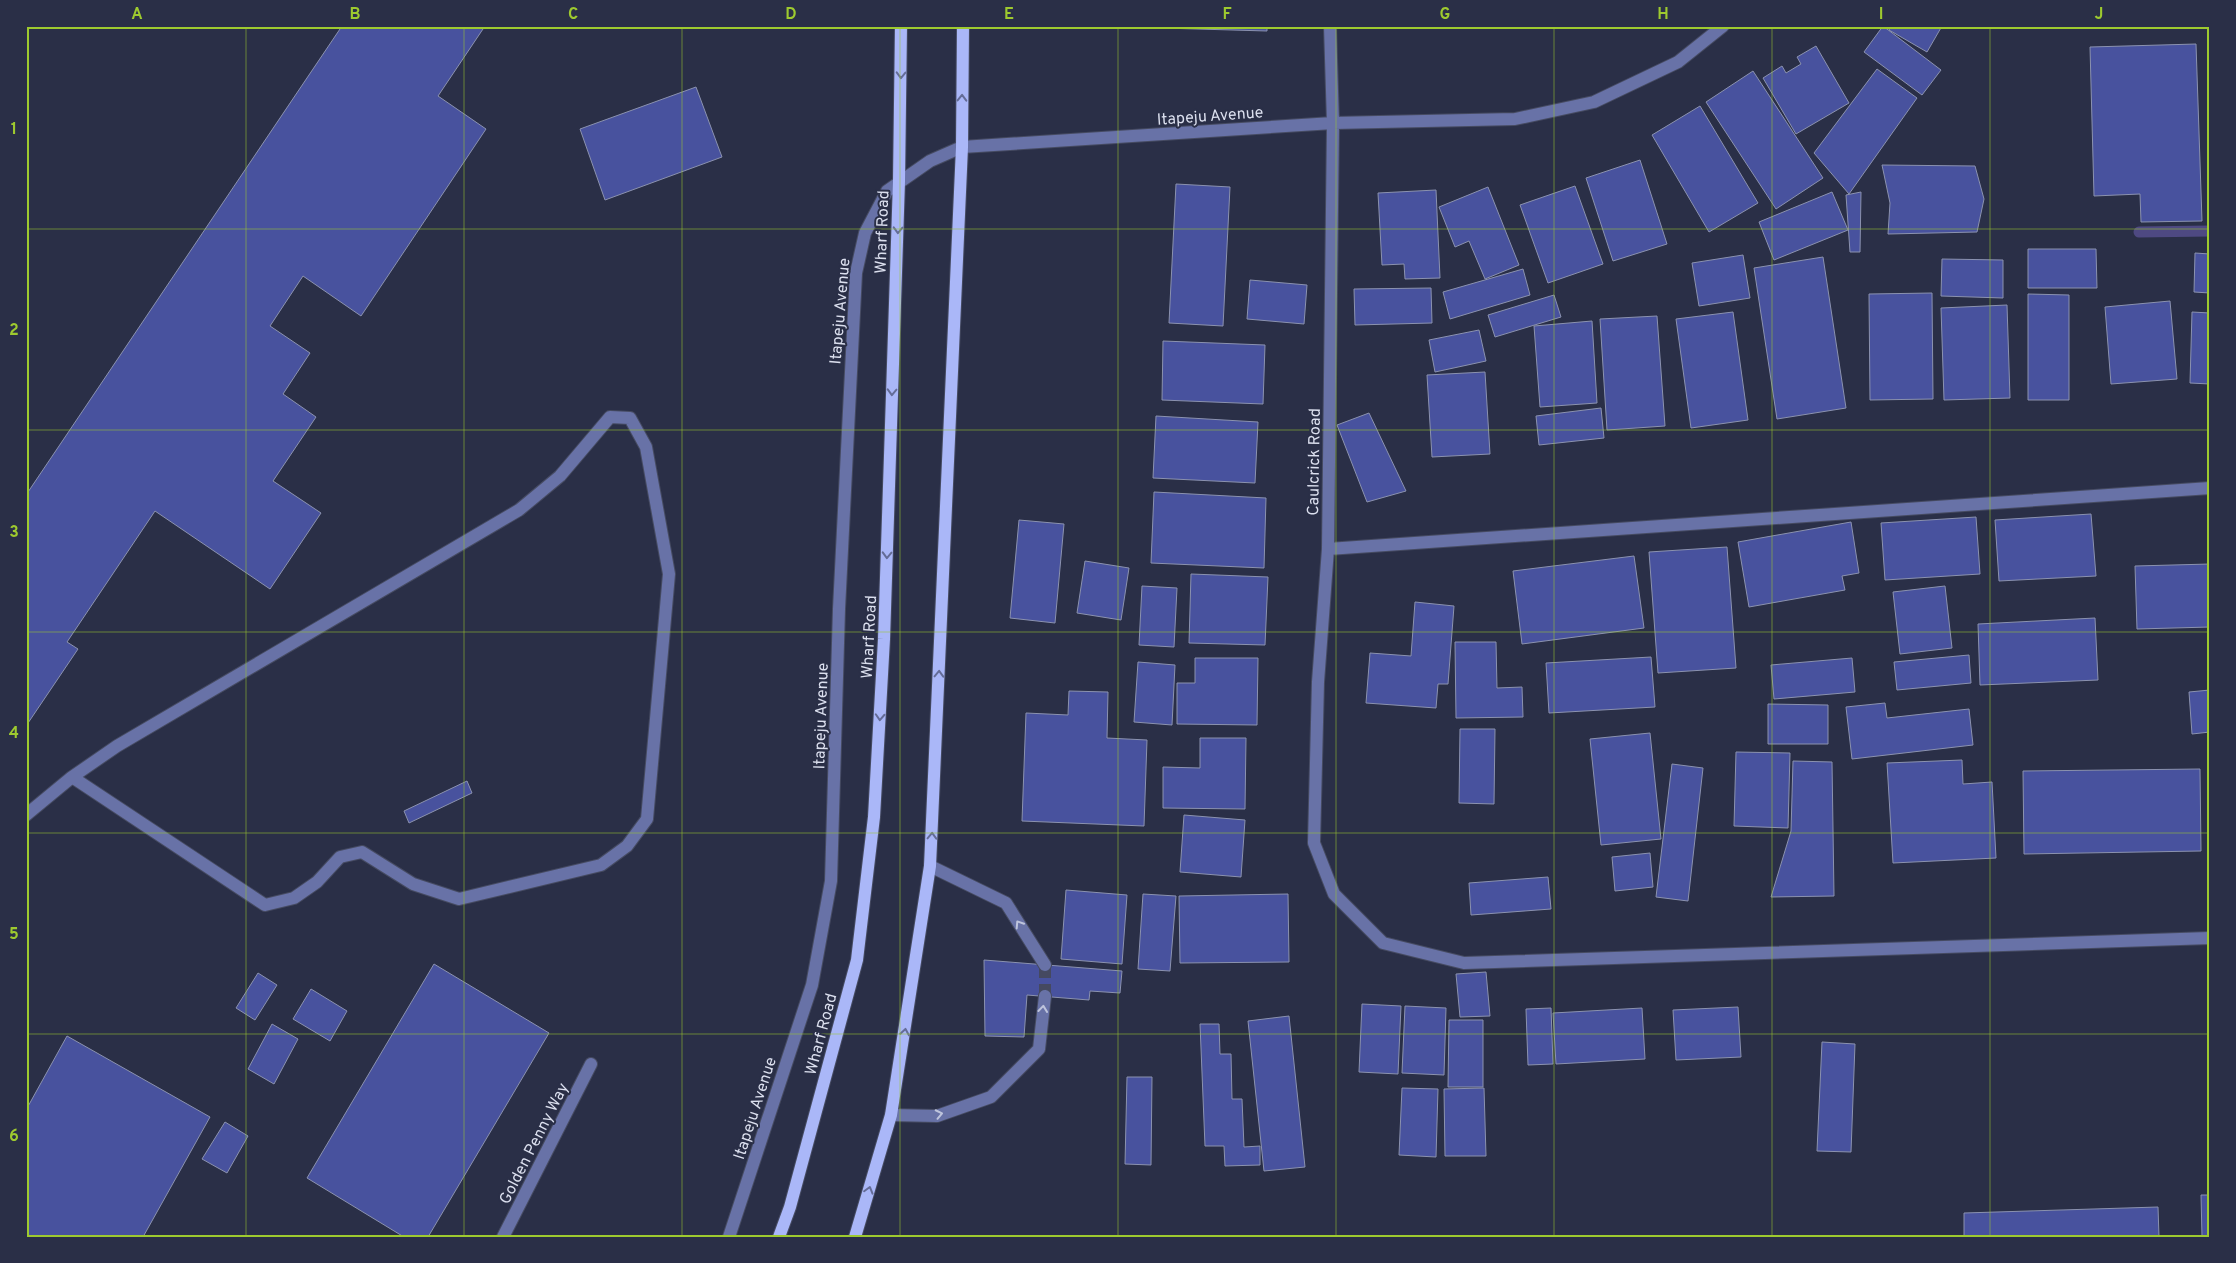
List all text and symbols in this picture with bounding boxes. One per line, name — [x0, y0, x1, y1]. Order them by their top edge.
text: A — [131, 5, 143, 25]
text: B — [349, 5, 361, 25]
text: C — [568, 5, 578, 25]
text: D — [785, 5, 797, 25]
text: E — [1004, 5, 1014, 25]
text: F — [1222, 5, 1232, 25]
text: G — [1440, 5, 1450, 25]
text: H — [1657, 5, 1669, 25]
text: I — [1879, 5, 1883, 25]
text: J — [2095, 5, 2103, 25]
one-way arrow — [896, 72, 906, 79]
one-way arrow — [957, 94, 967, 102]
street label: Itapeju Avenue — [1156, 103, 1264, 131]
text: 1 — [11, 120, 17, 140]
street label: Wharf Road — [872, 190, 894, 274]
one-way arrow — [892, 226, 903, 234]
street label: Itapeju Avenue — [826, 257, 856, 365]
text: 2 — [9, 321, 19, 341]
one-way arrow — [887, 389, 898, 397]
street label: Caulcrick Road — [1304, 408, 1326, 516]
text: 3 — [9, 523, 19, 543]
one-way arrow — [882, 551, 892, 559]
street label: Wharf Road — [858, 595, 882, 679]
street label: Itapeju Avenue — [810, 662, 834, 770]
one-way arrow — [933, 670, 944, 678]
one-way arrow — [875, 714, 885, 721]
text: 4 — [9, 724, 19, 744]
one-way arrow — [926, 832, 937, 840]
one-way arrow — [1016, 920, 1025, 930]
text: 5 — [9, 925, 19, 945]
street label: Wharf Road — [801, 992, 842, 1078]
one-way arrow — [1037, 1005, 1048, 1013]
one-way arrow — [899, 1027, 909, 1036]
street label: Itapeju Avenue — [730, 1055, 782, 1162]
street label: Golden Penny Way — [496, 1080, 574, 1208]
one-way arrow — [935, 1109, 944, 1120]
text: 6 — [9, 1127, 19, 1147]
one-way arrow — [864, 1186, 874, 1195]

